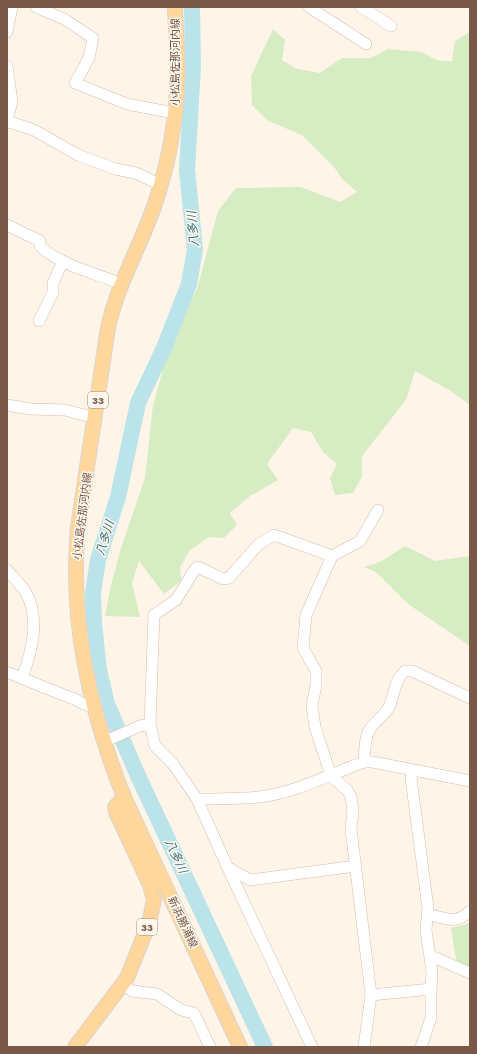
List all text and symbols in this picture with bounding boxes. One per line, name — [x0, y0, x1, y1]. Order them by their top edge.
street label: 小松島佐那河内線 — [169, 18, 182, 106]
water label: 八多川 — [184, 208, 202, 248]
road number: 33 — [88, 392, 108, 408]
street label: 小松島佐那河内線 — [71, 472, 94, 561]
water label: 八多川 — [93, 517, 118, 557]
water label: 八多川 — [162, 837, 191, 877]
street label: 新浜勝浦線 — [165, 895, 200, 950]
road number: 33 — [137, 919, 157, 935]

